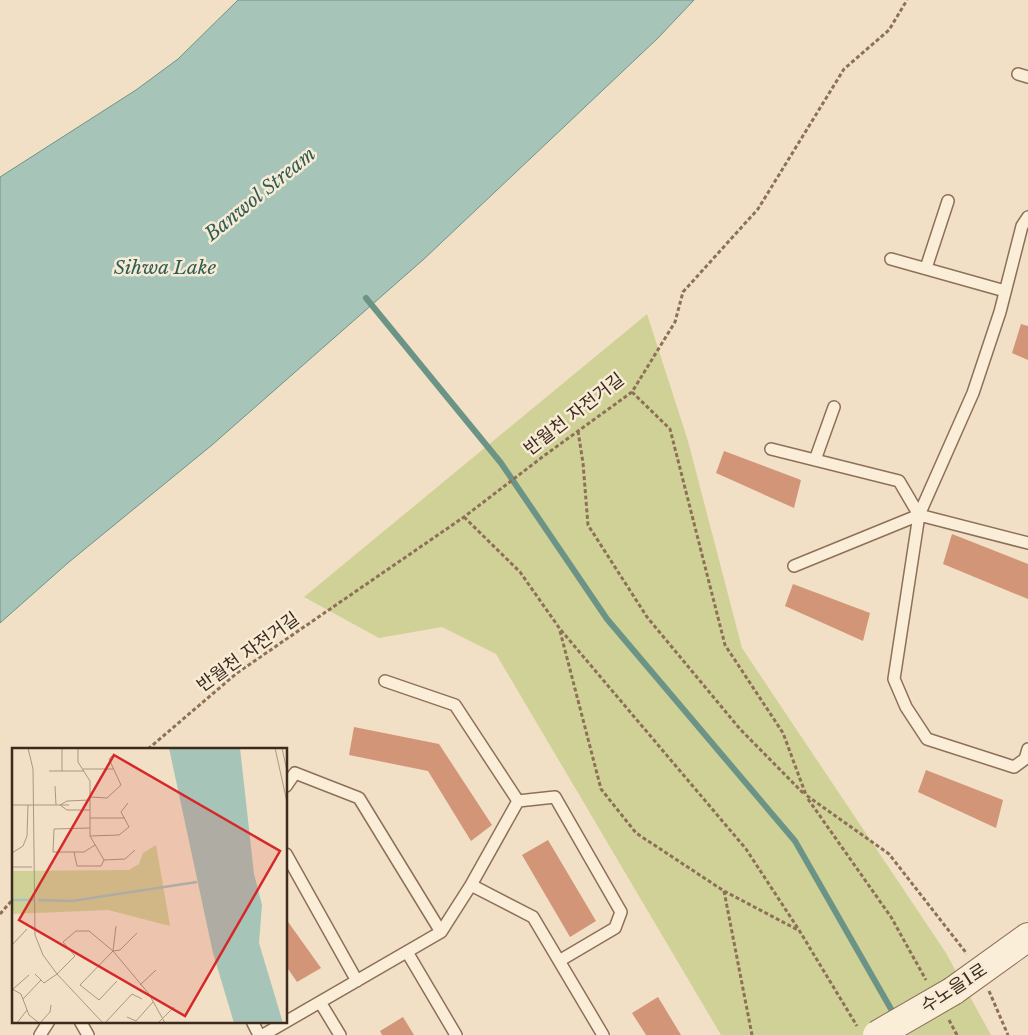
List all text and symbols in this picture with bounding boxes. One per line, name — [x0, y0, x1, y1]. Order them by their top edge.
water label: Banwol Stream — [199, 142, 320, 246]
water label: Sihwa Lake — [114, 256, 217, 279]
street label: 반월천 자전거길 — [520, 368, 628, 460]
street label: 반월천 자전거길 — [193, 608, 303, 696]
inset map — [12, 748, 288, 1022]
street label: 수노을1로 — [917, 959, 991, 1017]

